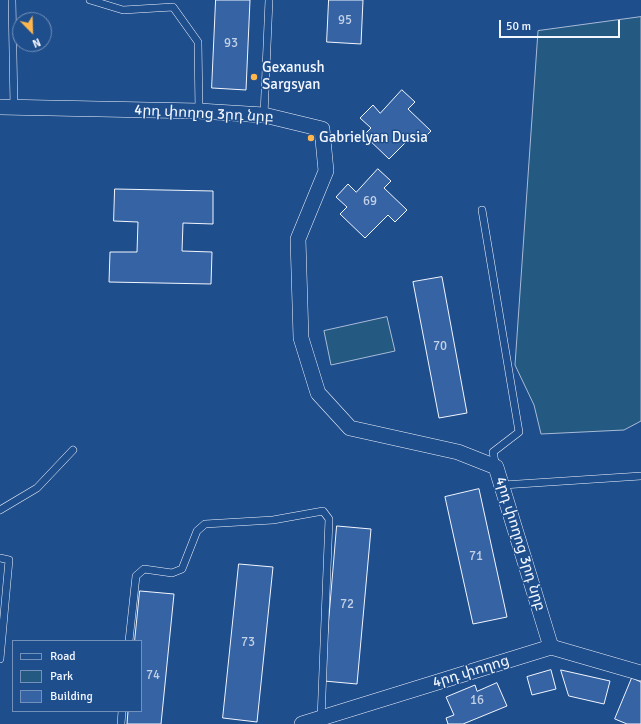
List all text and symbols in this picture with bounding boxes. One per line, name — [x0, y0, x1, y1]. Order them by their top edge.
north arrow — [12, 12, 52, 52]
scale bar — [501, 12, 622, 38]
house number: 95 — [338, 13, 352, 29]
text: 50 m — [506, 19, 531, 34]
text: N — [30, 35, 43, 50]
house number: 93 — [224, 36, 238, 52]
place label: Gexanush Sargsyan — [262, 59, 325, 94]
marker: Gexanush Sargsyan — [249, 72, 259, 82]
street label: 4րդ փողոց 3րդ նրբ — [134, 101, 274, 127]
place label: Gabrielyan Dusia — [319, 129, 428, 147]
marker: Gabrielyan Dusia — [306, 133, 316, 143]
house number: 69 — [363, 194, 377, 210]
house number: 70 — [433, 339, 447, 355]
street label: 4րդ փողոց 3րդ նրբ — [491, 475, 549, 613]
house number: 71 — [469, 549, 483, 565]
house number: 72 — [340, 597, 354, 613]
house number: 73 — [241, 635, 255, 651]
legend — [12, 640, 142, 712]
text: Road — [50, 649, 76, 664]
street label: 4րդ փողոց — [430, 652, 512, 692]
house number: 74 — [146, 668, 160, 684]
text: Park — [50, 669, 73, 684]
text: Building — [50, 689, 93, 704]
house number: 16 — [470, 693, 484, 709]

